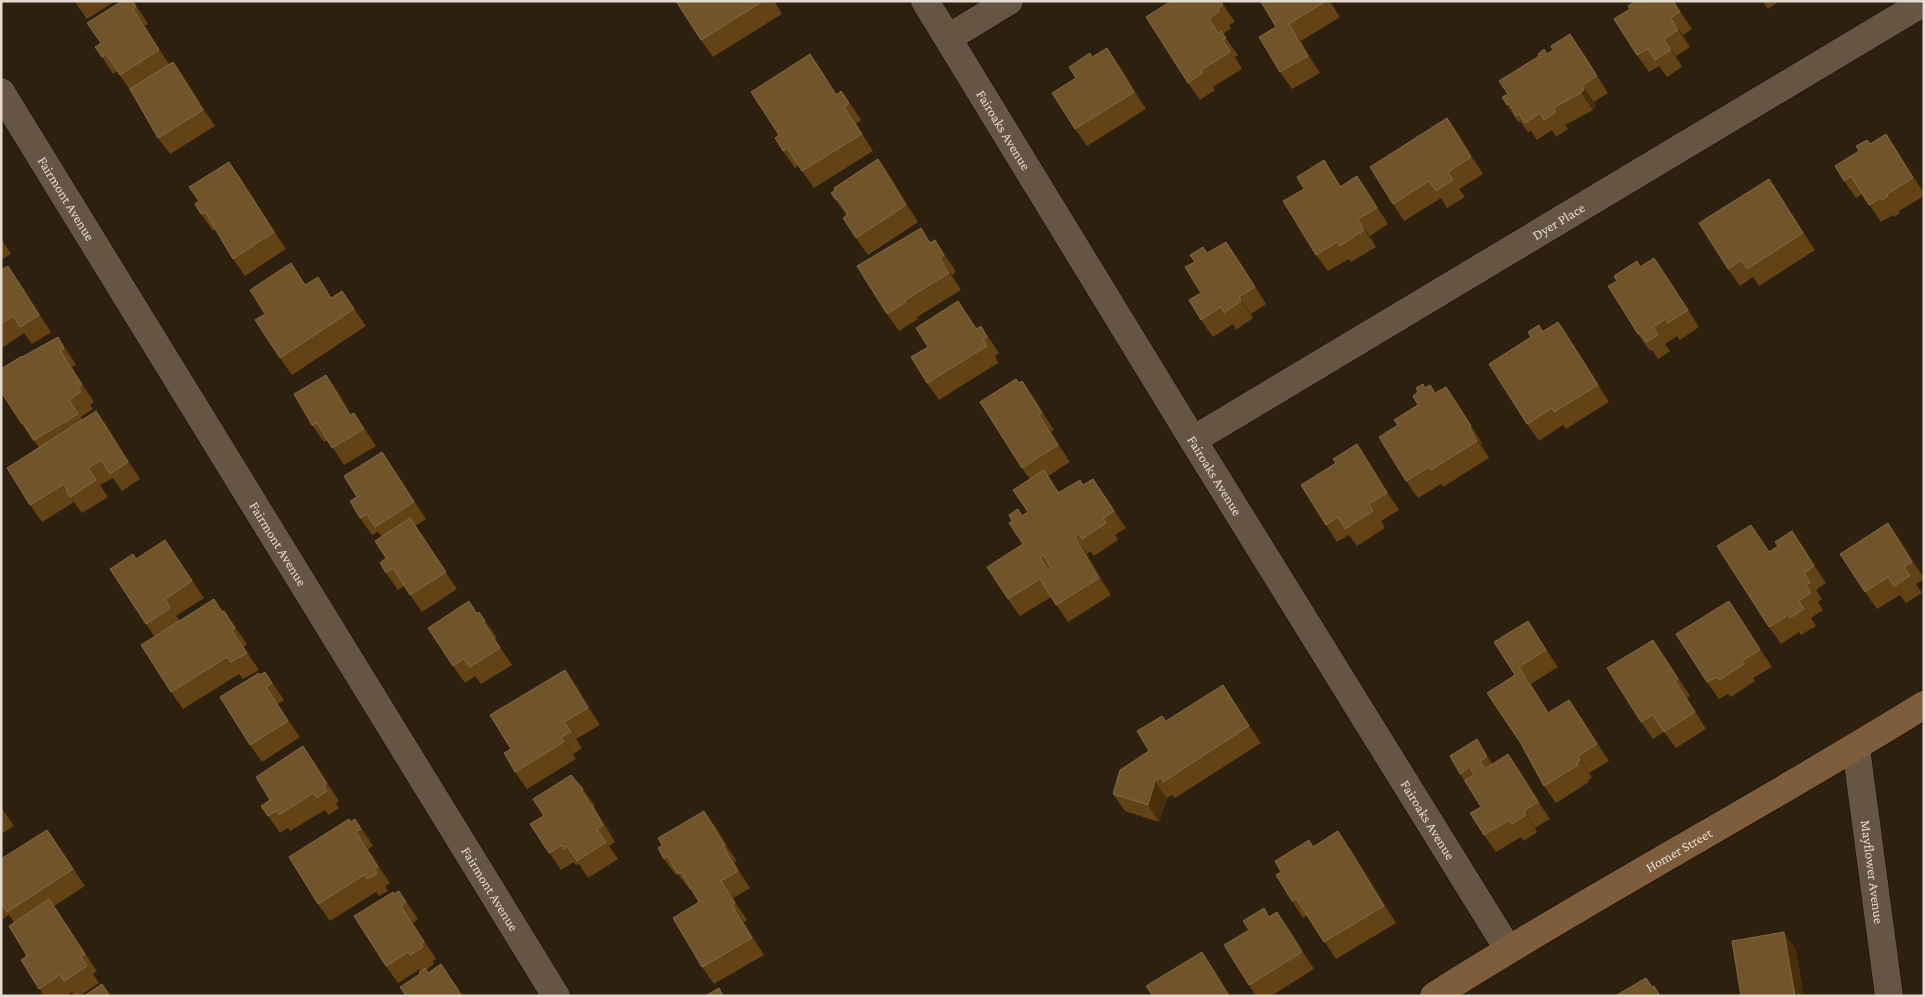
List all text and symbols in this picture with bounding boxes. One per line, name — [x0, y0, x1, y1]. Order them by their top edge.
street label: Fairoaks Avenue — [973, 87, 1034, 173]
street label: Fairmont Avenue — [34, 153, 98, 244]
street label: Dyer Place — [1529, 199, 1588, 243]
street label: Fairoaks Avenue — [1184, 433, 1246, 518]
street label: Fairmont Avenue — [246, 499, 310, 589]
street label: Fairoaks Avenue — [1397, 777, 1459, 863]
street label: Mayflower Avenue — [1858, 819, 1887, 925]
street label: Homer Street — [1643, 824, 1715, 875]
street label: Fairmont Avenue — [458, 844, 522, 934]

